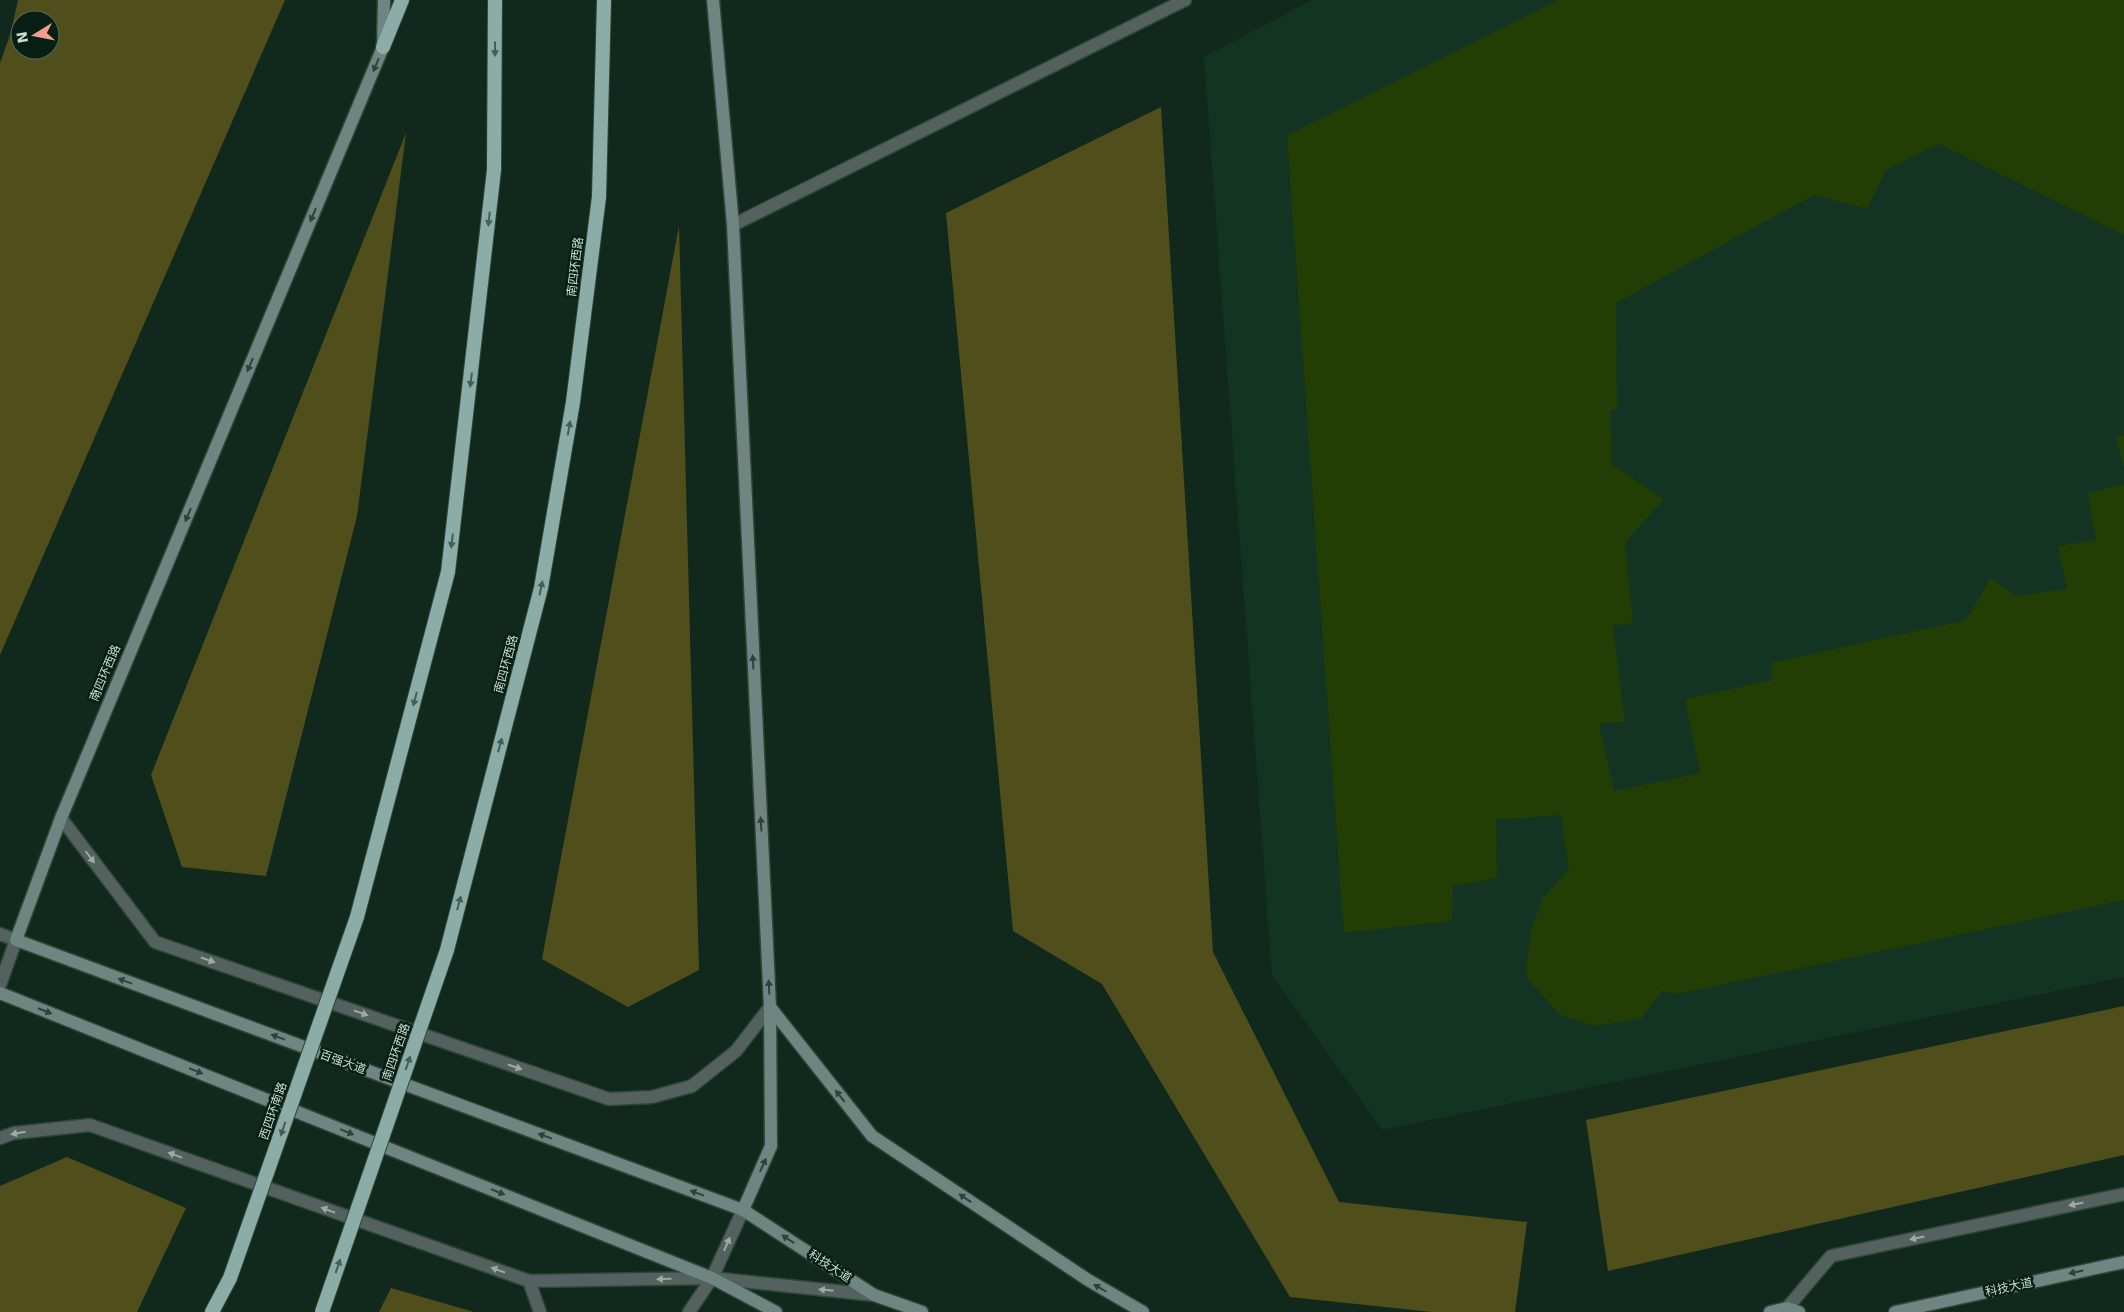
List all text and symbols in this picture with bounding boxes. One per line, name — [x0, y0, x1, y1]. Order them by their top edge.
north arrow — [10, 10, 60, 60]
text: N — [13, 30, 31, 44]
one-way arrow — [491, 41, 499, 57]
one-way arrow — [371, 58, 379, 72]
one-way arrow — [309, 208, 317, 223]
one-way arrow — [485, 211, 493, 227]
street label: 南四环西路 — [564, 236, 586, 298]
one-way arrow — [246, 358, 254, 372]
one-way arrow — [467, 372, 475, 388]
one-way arrow — [565, 419, 573, 435]
one-way arrow — [183, 507, 191, 522]
one-way arrow — [448, 534, 456, 550]
one-way arrow — [537, 579, 545, 595]
street label: 南四环西路 — [491, 633, 521, 695]
street label: 南四环西路 — [87, 643, 123, 703]
one-way arrow — [749, 654, 757, 670]
one-way arrow — [411, 692, 419, 707]
one-way arrow — [496, 738, 504, 753]
one-way arrow — [757, 816, 765, 832]
one-way arrow — [85, 850, 96, 863]
one-way arrow — [456, 895, 464, 910]
one-way arrow — [200, 957, 215, 964]
one-way arrow — [117, 977, 132, 985]
one-way arrow — [764, 978, 772, 994]
one-way arrow — [38, 1007, 53, 1015]
one-way arrow — [354, 1009, 369, 1017]
street label: 南四环西路 — [380, 1021, 412, 1083]
one-way arrow — [270, 1033, 285, 1040]
street label: 百强大道 — [318, 1047, 368, 1077]
one-way arrow — [404, 1055, 412, 1070]
one-way arrow — [507, 1063, 522, 1071]
one-way arrow — [189, 1068, 203, 1076]
street label: 西四环南路 — [257, 1080, 289, 1142]
one-way arrow — [835, 1090, 846, 1103]
one-way arrow — [279, 1121, 286, 1136]
one-way arrow — [340, 1128, 355, 1136]
one-way arrow — [10, 1130, 26, 1138]
one-way arrow — [537, 1132, 552, 1140]
one-way arrow — [167, 1151, 182, 1159]
one-way arrow — [759, 1158, 767, 1172]
one-way arrow — [491, 1188, 506, 1196]
one-way arrow — [689, 1189, 704, 1197]
one-way arrow — [958, 1193, 971, 1203]
one-way arrow — [2069, 1200, 2084, 1208]
one-way arrow — [320, 1205, 335, 1213]
one-way arrow — [781, 1234, 794, 1244]
one-way arrow — [1910, 1234, 1925, 1242]
one-way arrow — [724, 1237, 732, 1251]
street label: 科技大道 — [806, 1247, 854, 1285]
one-way arrow — [334, 1258, 342, 1273]
one-way arrow — [490, 1266, 505, 1273]
one-way arrow — [2069, 1268, 2084, 1276]
one-way arrow — [656, 1275, 672, 1283]
street label: 科技大道 — [1984, 1275, 2034, 1299]
one-way arrow — [1094, 1283, 1107, 1292]
one-way arrow — [818, 1286, 834, 1294]

